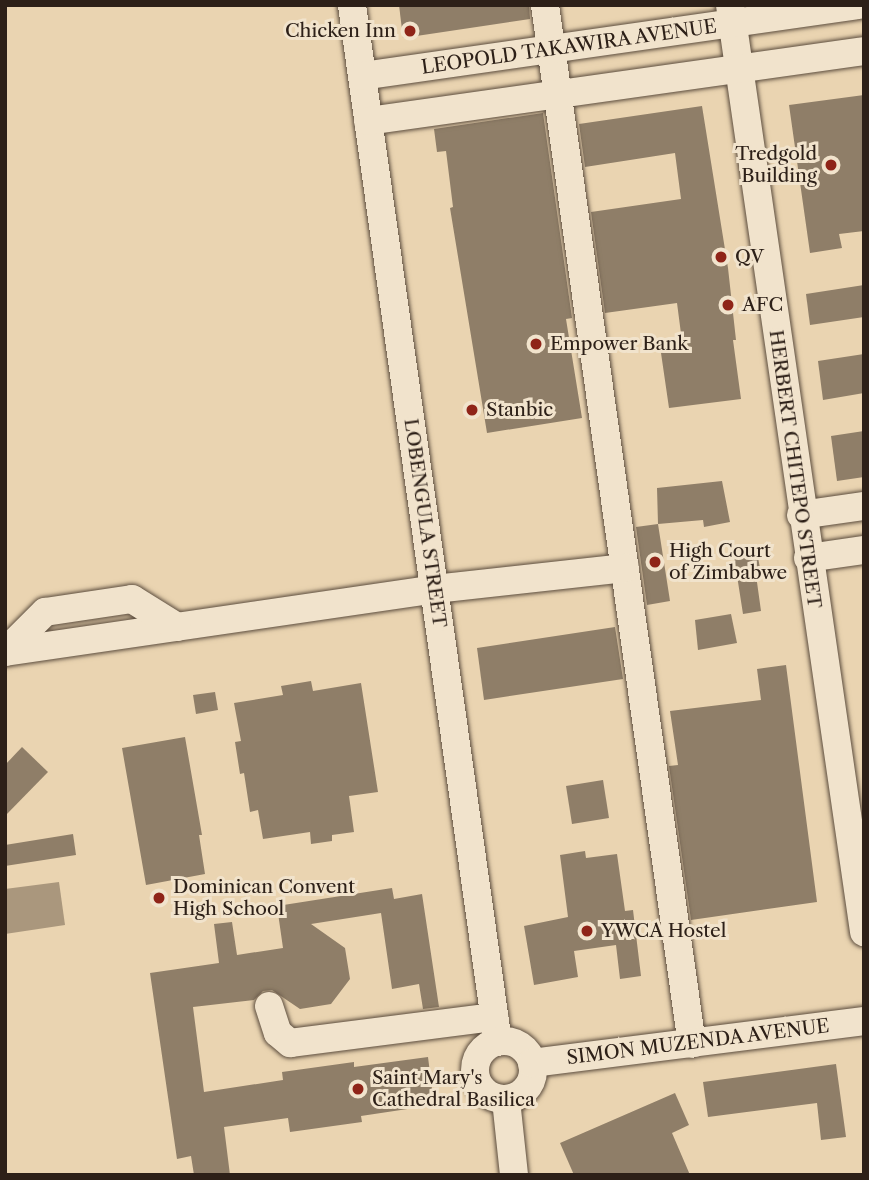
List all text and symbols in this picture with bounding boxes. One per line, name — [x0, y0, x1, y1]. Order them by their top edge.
street label: LEOPOLD TAKAWIRA AVENUE — [419, 15, 719, 79]
place label: Chicken Inn — [285, 20, 396, 42]
marker: Chicken Inn — [402, 23, 418, 39]
place label: Tredgold Building — [735, 143, 817, 187]
marker: Tredgold Building — [823, 157, 839, 173]
place label: QV — [735, 246, 764, 268]
marker: QV — [713, 249, 729, 265]
place label: AFC — [742, 294, 783, 316]
marker: AFC — [720, 297, 736, 313]
street label: HERBERT CHITEPO STREET — [764, 328, 826, 610]
place label: Empower Bank — [550, 333, 689, 355]
marker: Empower Bank — [528, 336, 544, 352]
place label: Stanbic — [486, 399, 553, 421]
marker: Stanbic — [464, 402, 480, 418]
street label: LOBENGULA STREET — [399, 417, 451, 629]
place label: High Court of Zimbabwe — [669, 540, 787, 584]
marker: High Court of Zimbabwe — [647, 554, 663, 570]
place label: Dominican Convent High School — [173, 876, 355, 920]
marker: Dominican Convent High School — [151, 890, 167, 906]
place label: YWCA Hostel — [601, 920, 727, 942]
marker: YWCA Hostel — [579, 923, 595, 939]
street label: SIMON MUZENDA AVENUE — [565, 1014, 831, 1070]
place label: Saint Mary's Cathedral Basilica — [372, 1067, 535, 1111]
marker: Saint Mary's Cathedral Basilica — [350, 1081, 366, 1097]

